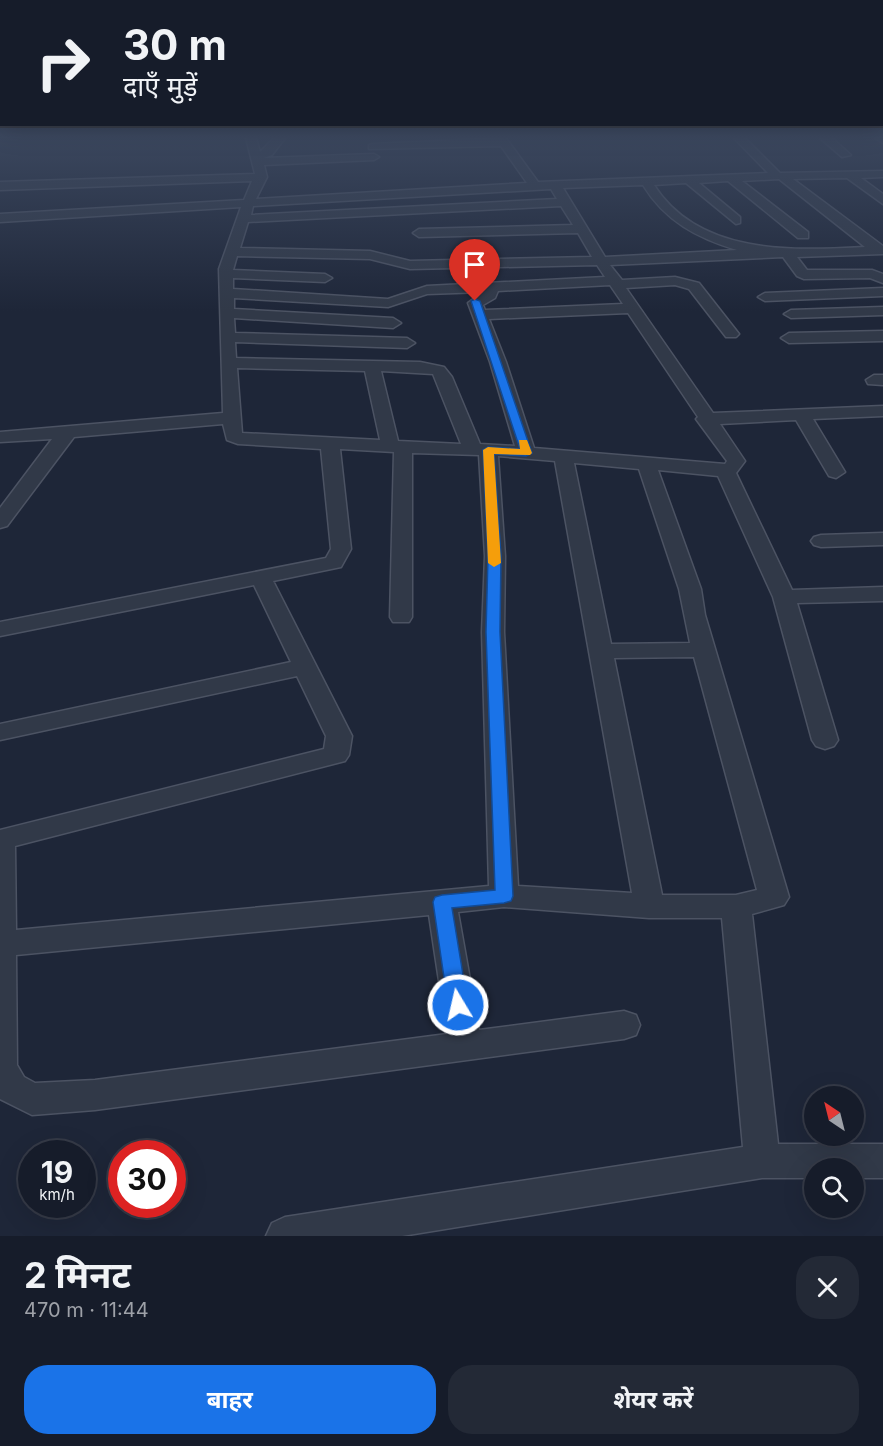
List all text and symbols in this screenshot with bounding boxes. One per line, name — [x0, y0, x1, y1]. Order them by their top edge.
text: 30 m — [123, 19, 227, 70]
icon: right — [24, 24, 102, 102]
text: दाएँ मुड़ें — [123, 70, 197, 103]
pin — [449, 239, 500, 301]
icon: arrive — [458, 248, 491, 281]
position arrow — [426, 973, 490, 1037]
north arrow — [804, 1086, 864, 1146]
map controls — [804, 1086, 864, 1218]
speed limit sign: 30 — [108, 1140, 186, 1218]
text: 19 — [41, 1154, 73, 1190]
button: search — [804, 1158, 864, 1218]
text: km/h — [39, 1185, 75, 1204]
text: 2 मिनट — [24, 1253, 131, 1297]
button: close — [796, 1256, 859, 1319]
text: 470 m · 11:44 — [24, 1298, 149, 1322]
button: बाहर — [24, 1365, 436, 1434]
button: शेयर करें — [448, 1365, 859, 1434]

